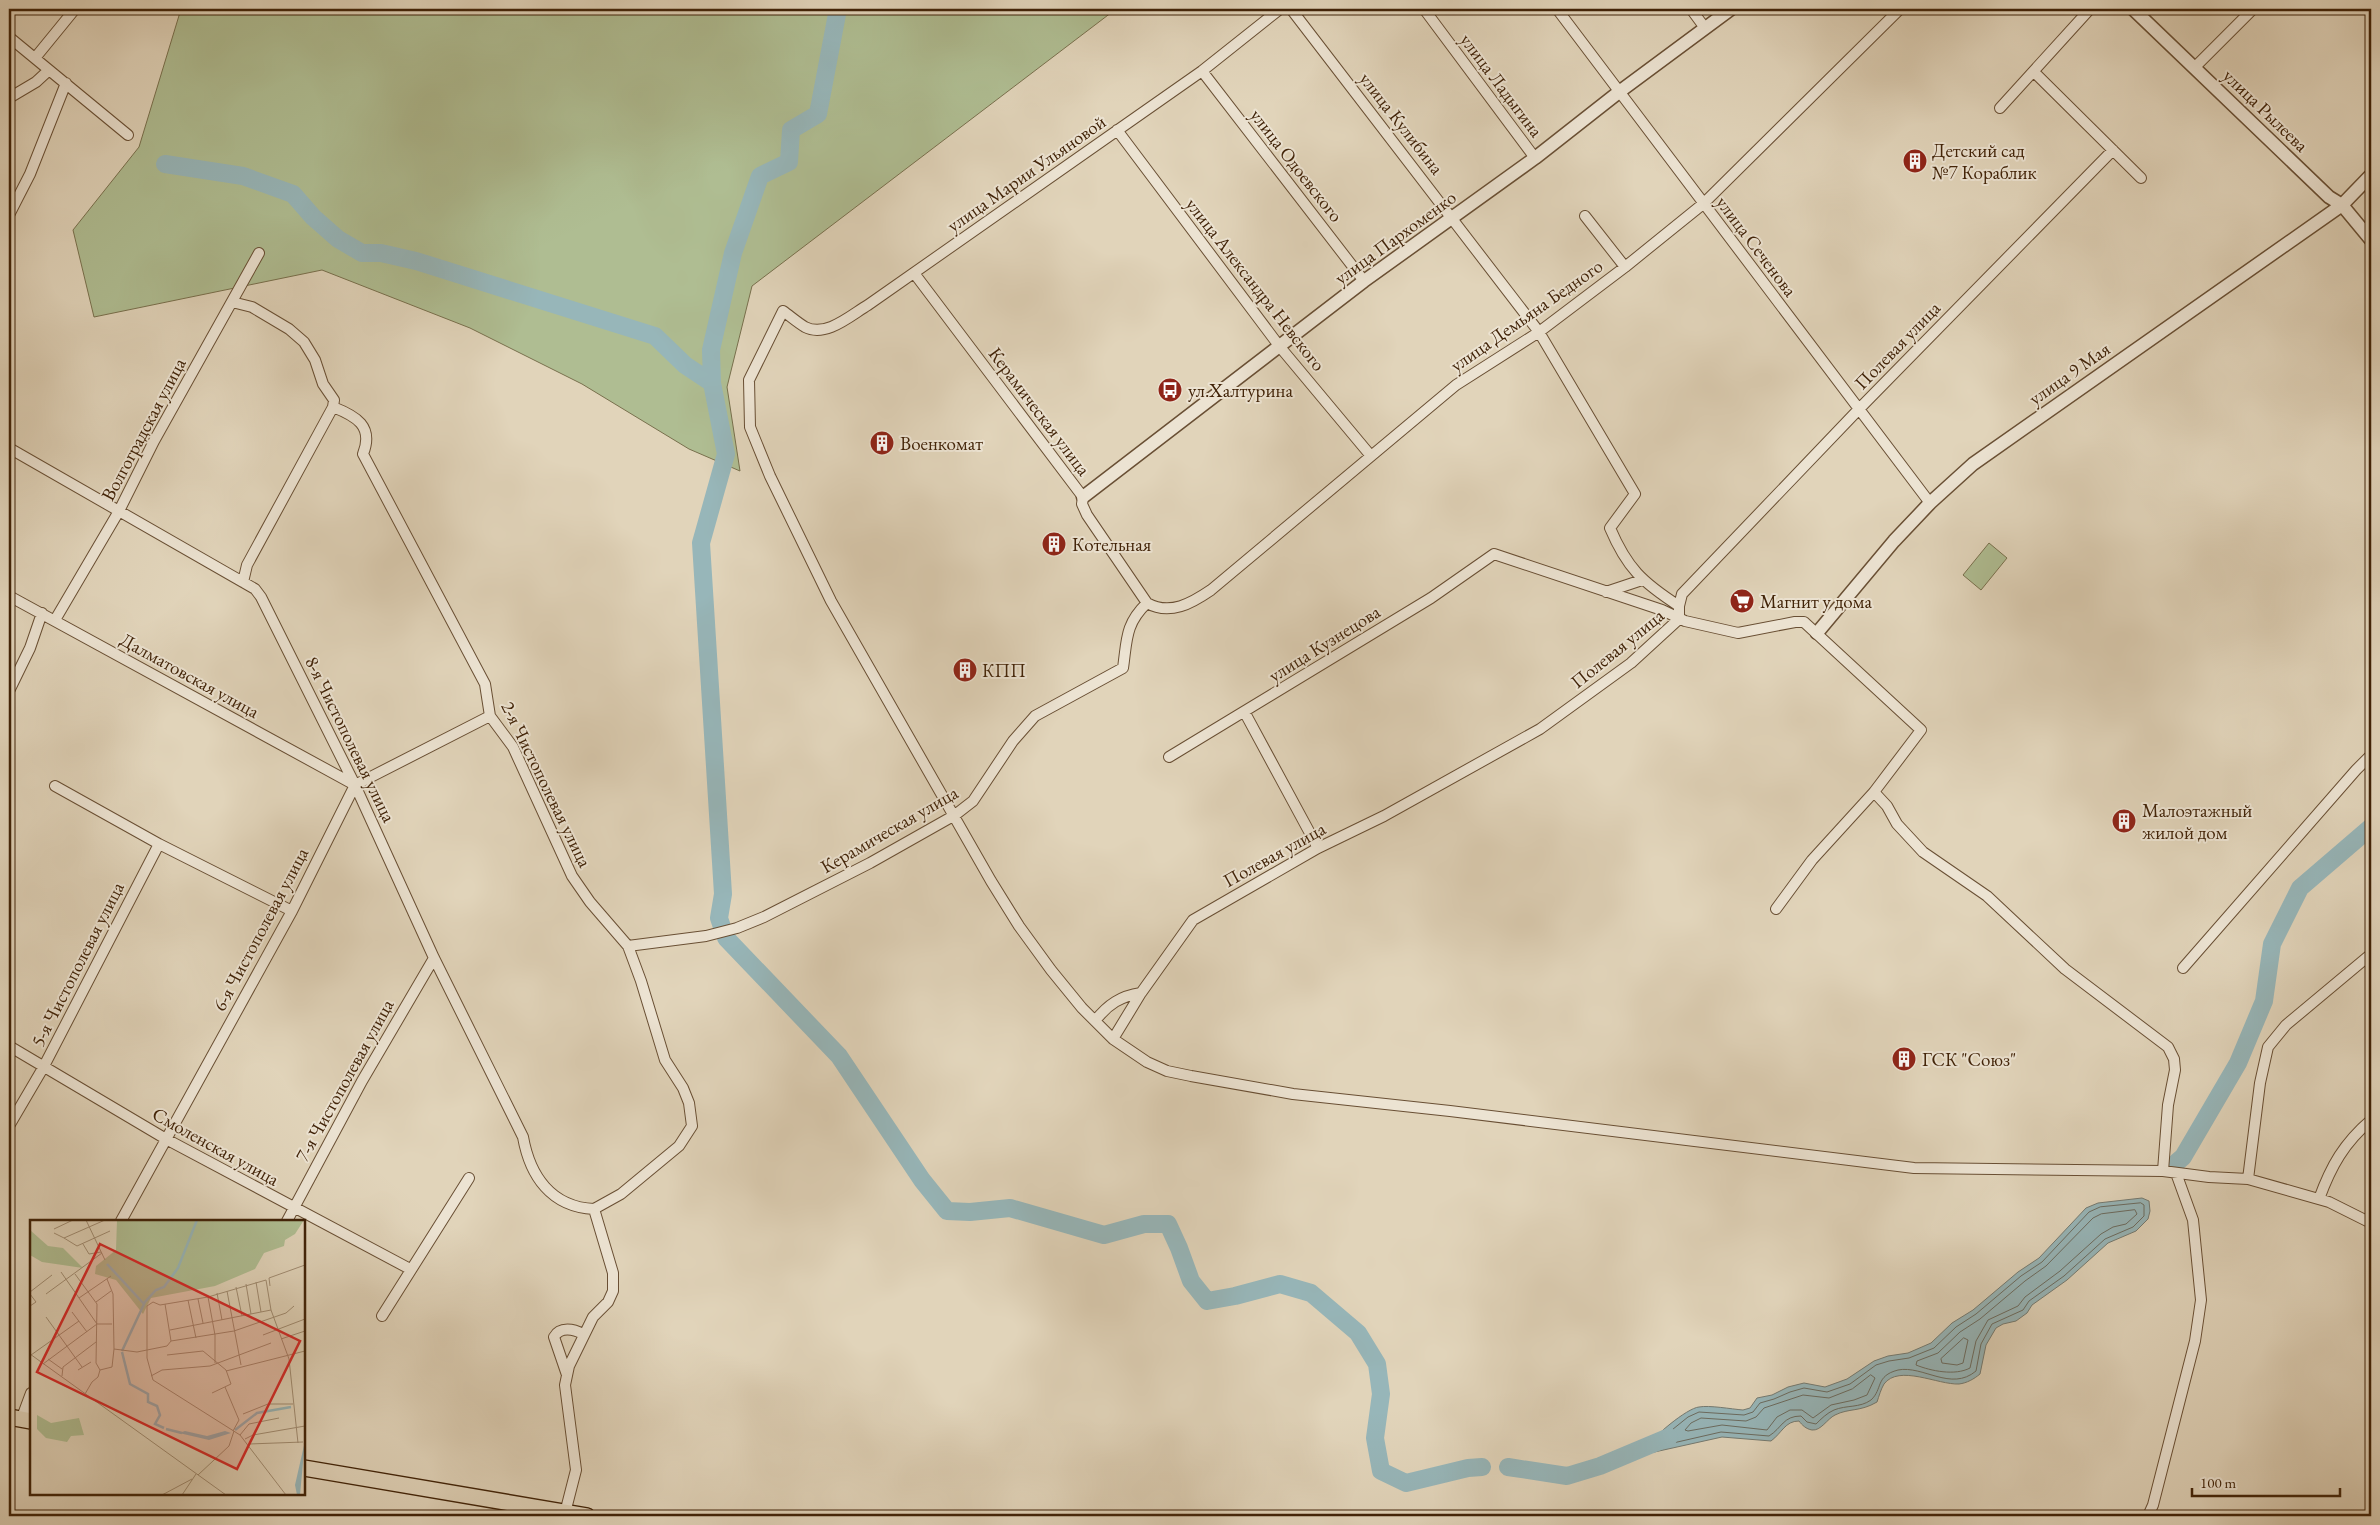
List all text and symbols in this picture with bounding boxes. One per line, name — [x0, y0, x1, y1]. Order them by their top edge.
street label: улица Ладыгина — [1454, 28, 1549, 143]
street label: улица Рылеева — [2218, 63, 2314, 158]
street label: улица Кулибина — [1354, 67, 1450, 180]
street label: улица Одоевского — [1244, 103, 1349, 227]
street label: улица Марии Ульяновой — [942, 109, 1111, 238]
place label: Детский сад №7 Кораблик — [1932, 138, 2037, 185]
building icon: Детский сад №7 Кораблик — [1902, 148, 1928, 174]
street label: улица Пархоменко — [1329, 185, 1461, 290]
street label: улица Сеченова — [1711, 191, 1803, 302]
street label: улица Александра Невского — [1180, 192, 1331, 376]
street label: улица Демьяна Бедного — [1445, 253, 1608, 378]
street label: Полевая улица — [1849, 296, 1946, 395]
street label: улица 9 Мая — [2024, 336, 2115, 411]
street label: Керамическая улица — [983, 342, 1096, 481]
street label: Волгоградская улица — [95, 353, 192, 505]
bus stop icon: ул.Халтурина — [1157, 377, 1183, 403]
place label: ул.Халтурина — [1188, 378, 1293, 403]
building icon: Военкомат — [869, 430, 895, 456]
place label: Военкомат — [900, 431, 983, 456]
building icon: Котельная — [1041, 531, 1067, 557]
place label: Котельная — [1072, 532, 1152, 557]
supermarket icon: Магнит у дома — [1729, 588, 1755, 614]
place label: Магнит у дома — [1760, 589, 1872, 614]
street label: улица Кузнецова — [1264, 599, 1385, 688]
street label: Полевая улица — [1565, 603, 1670, 694]
street label: Далматовская улица — [116, 627, 264, 724]
street label: 8-я Чистополевая улица — [299, 652, 402, 827]
building icon: КПП — [952, 657, 978, 683]
place label: КПП — [982, 658, 1026, 683]
street label: 2-я Чистополевая улица — [495, 697, 598, 872]
street label: Керамическая улица — [816, 780, 963, 879]
place label: Малоэтажный жилой дом — [2142, 798, 2252, 845]
building icon: Малоэтажный жилой дом — [2111, 808, 2137, 834]
street label: Полевая улица — [1219, 816, 1330, 893]
street label: 6-я Чистополевая улица — [207, 843, 314, 1015]
street label: 5-я Чистополевая улица — [25, 877, 130, 1051]
street label: 7-я Чистополевая улица — [289, 994, 400, 1166]
building icon: ГСК "Союз" — [1891, 1046, 1917, 1072]
place label: ГСК "Союз" — [1922, 1047, 2016, 1072]
street label: Смоленская улица — [148, 1101, 284, 1192]
inset map — [30, 1220, 305, 1495]
scale bar — [2192, 1465, 2340, 1497]
text: 100 m — [2200, 1473, 2237, 1492]

